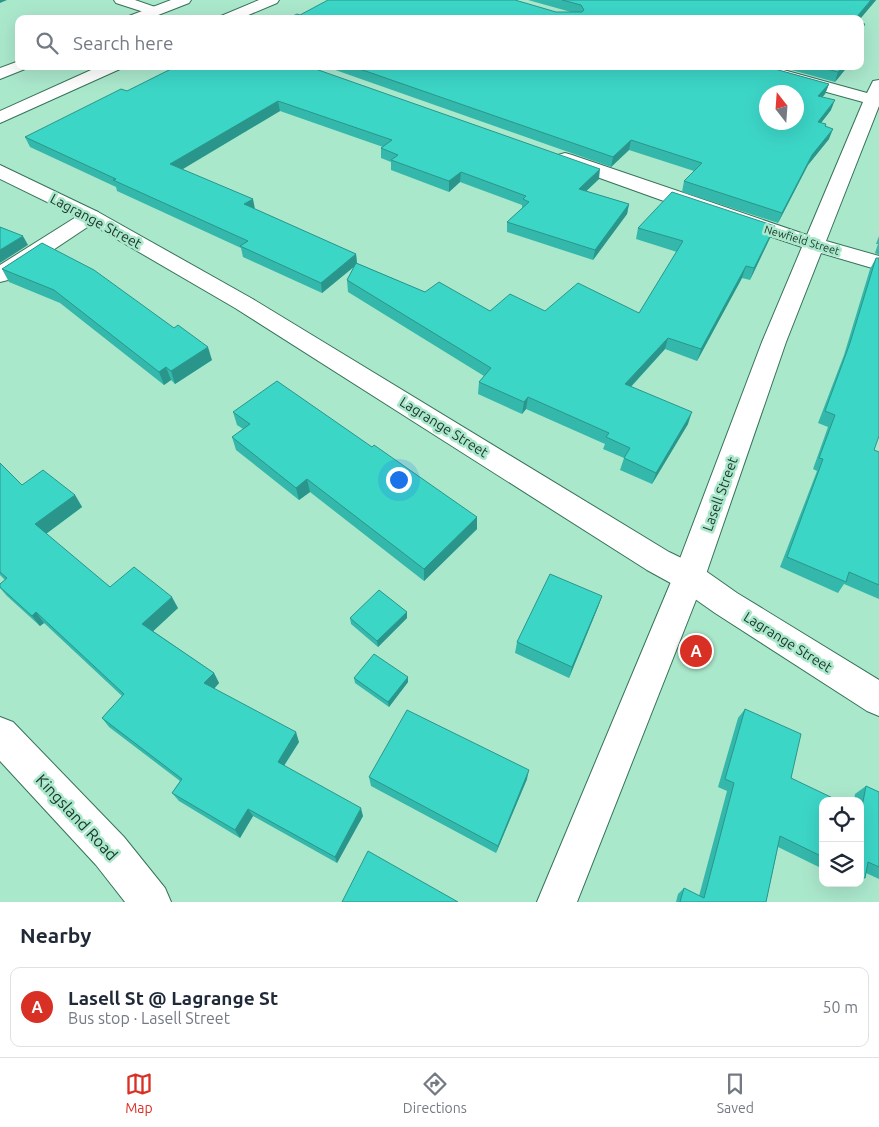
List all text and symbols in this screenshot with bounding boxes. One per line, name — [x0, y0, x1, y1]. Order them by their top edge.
search box — [15, 15, 864, 70]
icon: search — [33, 29, 61, 57]
text: Search here — [73, 32, 173, 54]
north arrow — [759, 85, 804, 130]
street label: Lagrange Street — [48, 190, 145, 252]
street label: Newfield Street — [763, 223, 842, 257]
street label: Lagrange Street — [397, 393, 491, 461]
street label: Lasell Street — [699, 454, 741, 533]
your location — [386, 467, 412, 493]
street label: Lagrange Street — [741, 608, 835, 676]
pin: A — [680, 632, 712, 670]
street label: Kingsland Road — [33, 770, 121, 864]
map controls — [819, 797, 864, 887]
button: locate — [819, 797, 864, 842]
button: layers — [819, 842, 864, 887]
text: Nearby — [20, 923, 91, 947]
text: Lasell St @ Lagrange St — [68, 987, 278, 1009]
text: A — [31, 998, 43, 1016]
text: 50 m — [822, 998, 858, 1016]
text: Bus stop · Lasell Street — [68, 1009, 230, 1027]
tab: Map — [125, 1070, 153, 1116]
tab: Directions — [403, 1070, 467, 1116]
tab: Saved — [717, 1070, 754, 1116]

